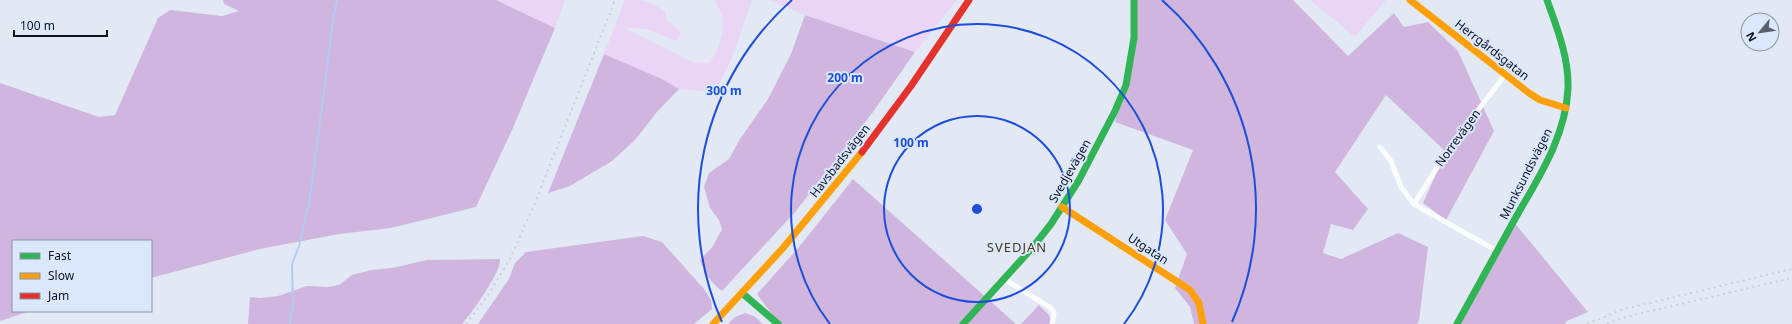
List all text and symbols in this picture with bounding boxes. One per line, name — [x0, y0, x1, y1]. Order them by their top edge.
scale bar — [14, 12, 107, 38]
north arrow — [1740, 12, 1780, 52]
street label: Herrgårdsgatan — [1452, 15, 1533, 84]
text: 100 m — [20, 17, 55, 34]
text: N — [1742, 30, 1760, 45]
text: 200 m — [827, 69, 863, 86]
text: 300 m — [706, 82, 742, 99]
street label: Norrevägen — [1431, 106, 1484, 170]
street label: Havsbadsvägen — [805, 120, 874, 201]
street label: Munksundsvägen — [1495, 125, 1556, 222]
text: 100 m — [893, 134, 929, 151]
street label: Svedjevägen — [1044, 136, 1095, 206]
centre of rings — [970, 202, 984, 216]
street label: Utgatan — [1124, 229, 1172, 268]
district label: SVEDJAN — [987, 238, 1047, 256]
legend — [12, 240, 152, 312]
text: Fast — [48, 247, 72, 264]
text: Slow — [48, 267, 75, 284]
text: Jam — [47, 287, 69, 304]

